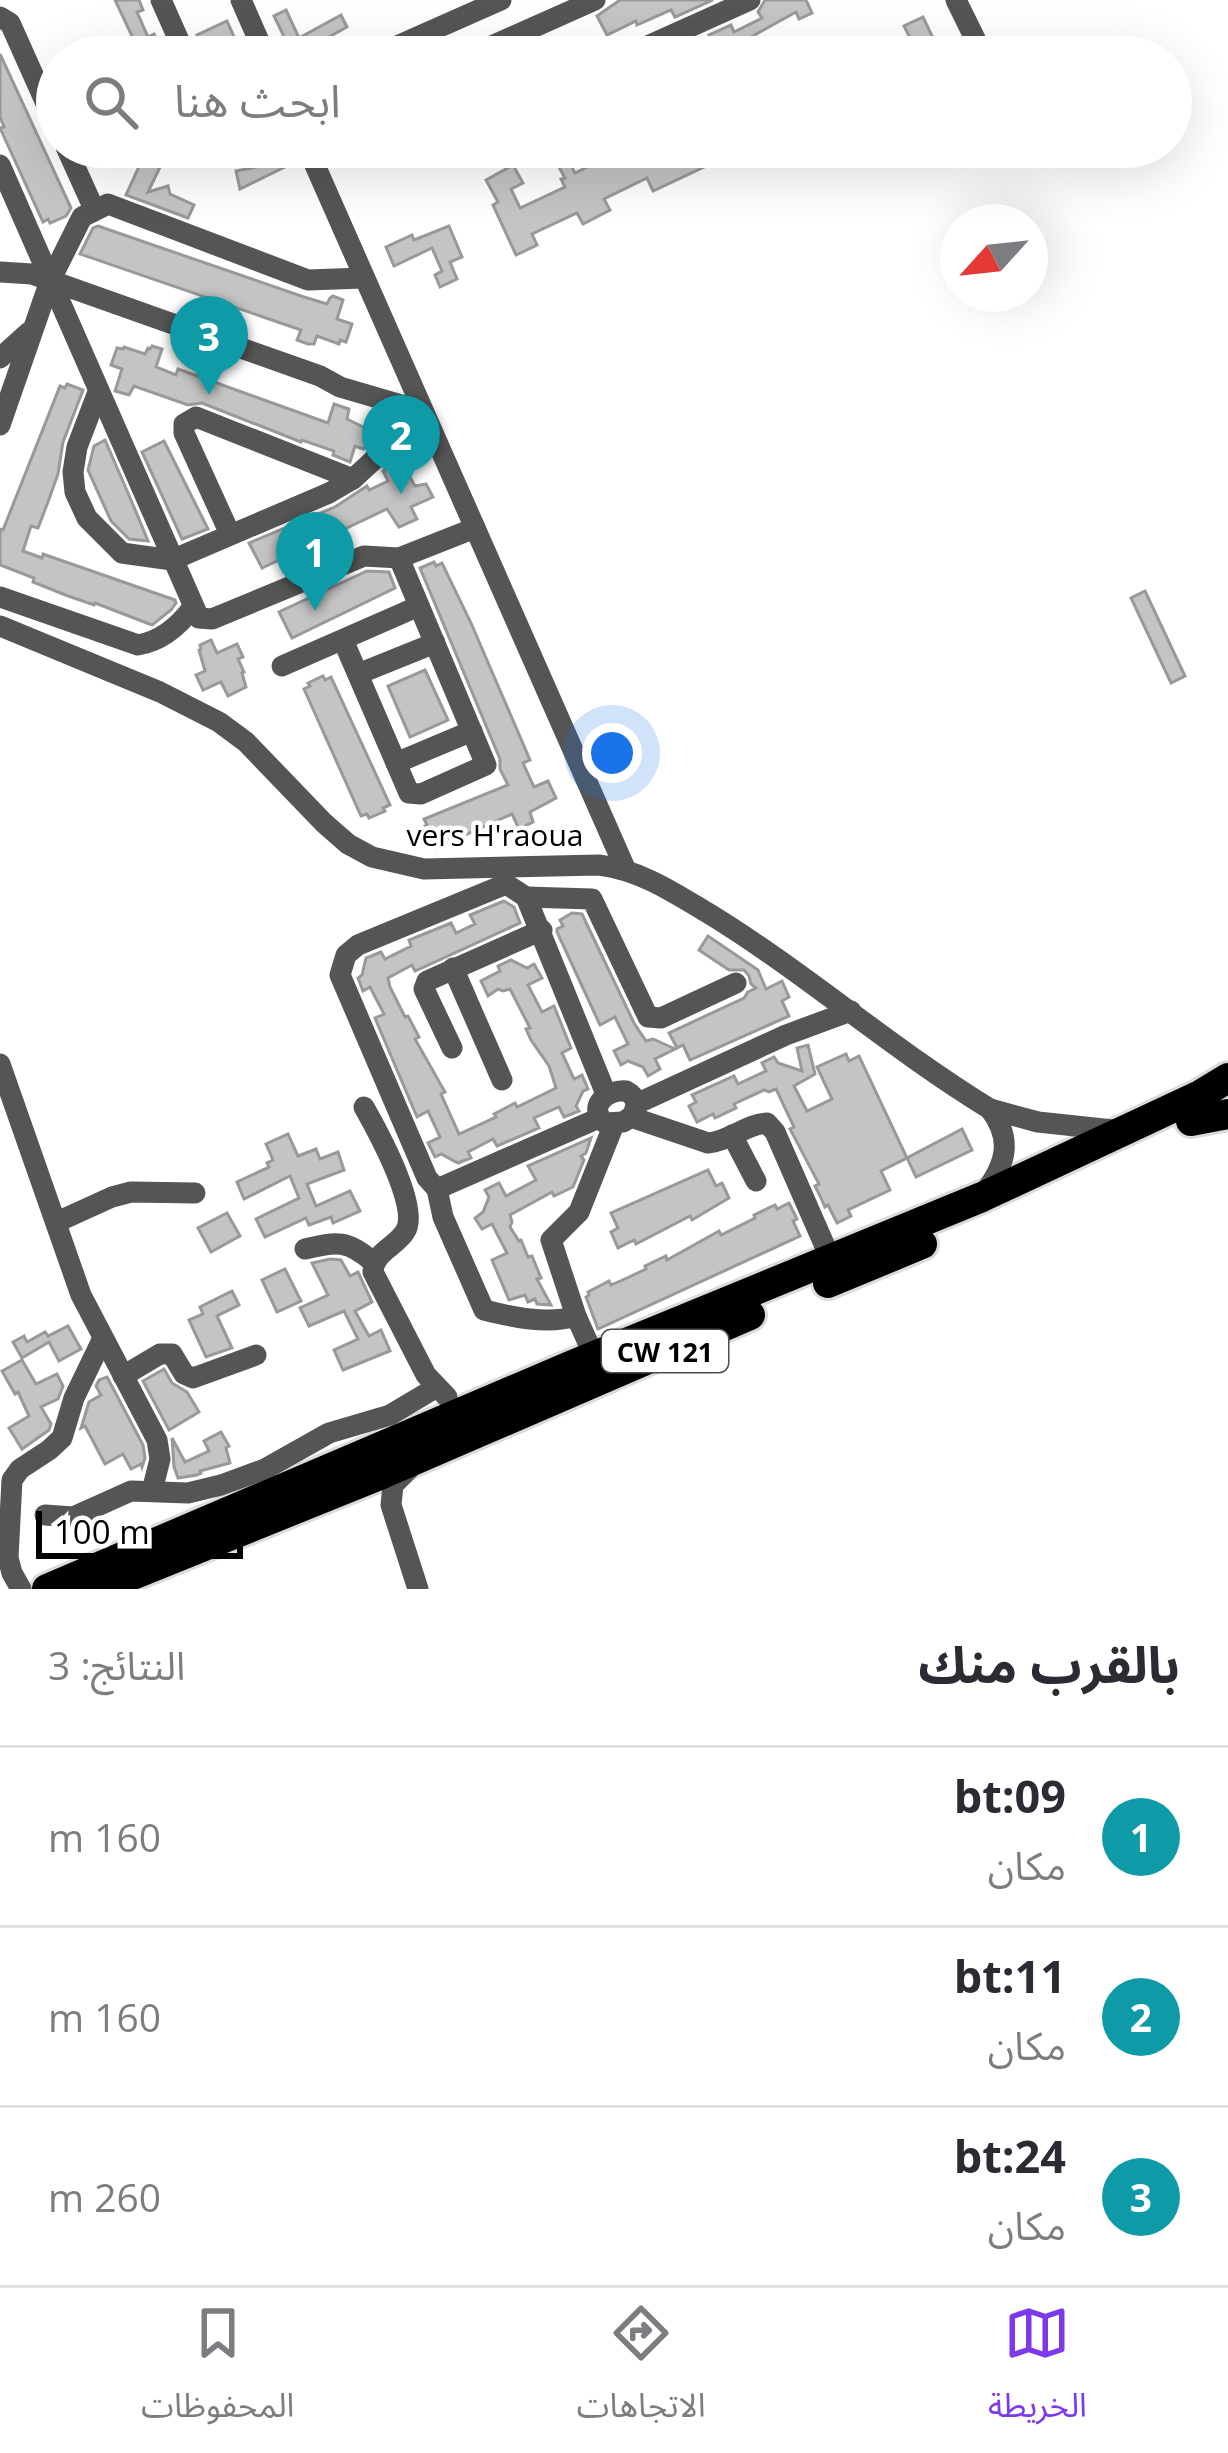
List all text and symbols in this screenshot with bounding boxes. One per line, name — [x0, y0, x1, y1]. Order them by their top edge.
search box — [36, 36, 1192, 168]
icon: search — [78, 69, 144, 135]
text: ابحث هنا — [174, 69, 341, 130]
north arrow — [940, 204, 1048, 312]
pin: 3 — [170, 296, 248, 395]
pin: 2 — [362, 395, 440, 494]
pin: 1 — [276, 512, 354, 611]
your location — [582, 723, 642, 783]
street label: vers H'raoua — [407, 814, 583, 855]
road number: CW 121 — [602, 1330, 728, 1372]
scale bar — [36, 1505, 243, 1558]
text: 100 m — [54, 1509, 150, 1554]
text: بالقرب منك — [918, 1628, 1180, 1698]
text: النتائج: 3 — [48, 1638, 185, 1691]
text: bt:09 — [954, 1765, 1066, 1826]
text: 160 m — [48, 1810, 161, 1863]
text: 1 — [1130, 1810, 1152, 1863]
text: مكان — [988, 1838, 1066, 1891]
text: bt:11 — [954, 1945, 1066, 2006]
text: 160 m — [48, 1990, 161, 2043]
text: 2 — [1130, 1990, 1152, 2043]
text: مكان — [988, 2018, 1066, 2071]
text: bt:24 — [954, 2125, 1066, 2186]
text: 260 m — [48, 2170, 161, 2223]
text: 3 — [1130, 2170, 1152, 2223]
text: مكان — [988, 2198, 1066, 2251]
tab: المحفوظات — [141, 2300, 294, 2441]
tab: الاتجاهات — [577, 2300, 706, 2441]
tab: الخريطة — [988, 2300, 1087, 2441]

